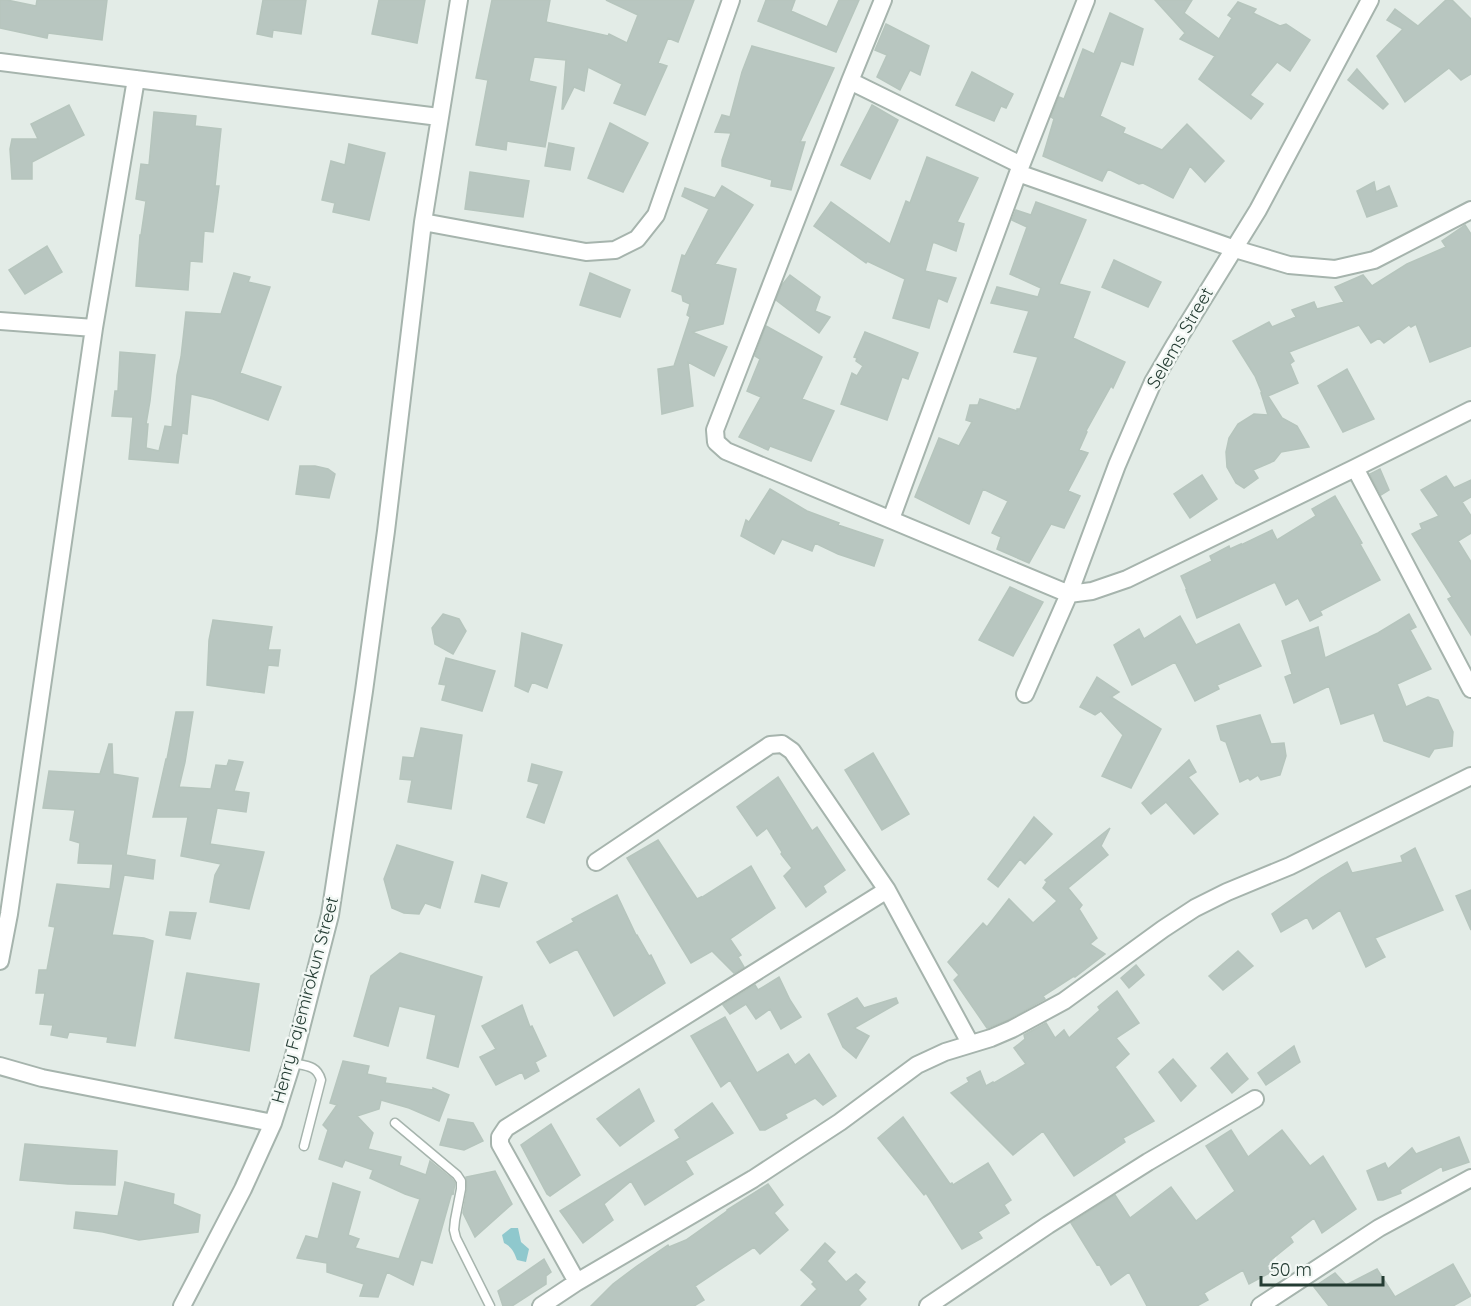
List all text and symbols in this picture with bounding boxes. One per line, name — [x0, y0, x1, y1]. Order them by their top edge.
street label: Selems Street — [1141, 283, 1218, 393]
street label: Henry Fajemirokun Street — [266, 894, 343, 1106]
scale bar — [1261, 1249, 1382, 1287]
text: 50 m — [1270, 1258, 1312, 1281]

